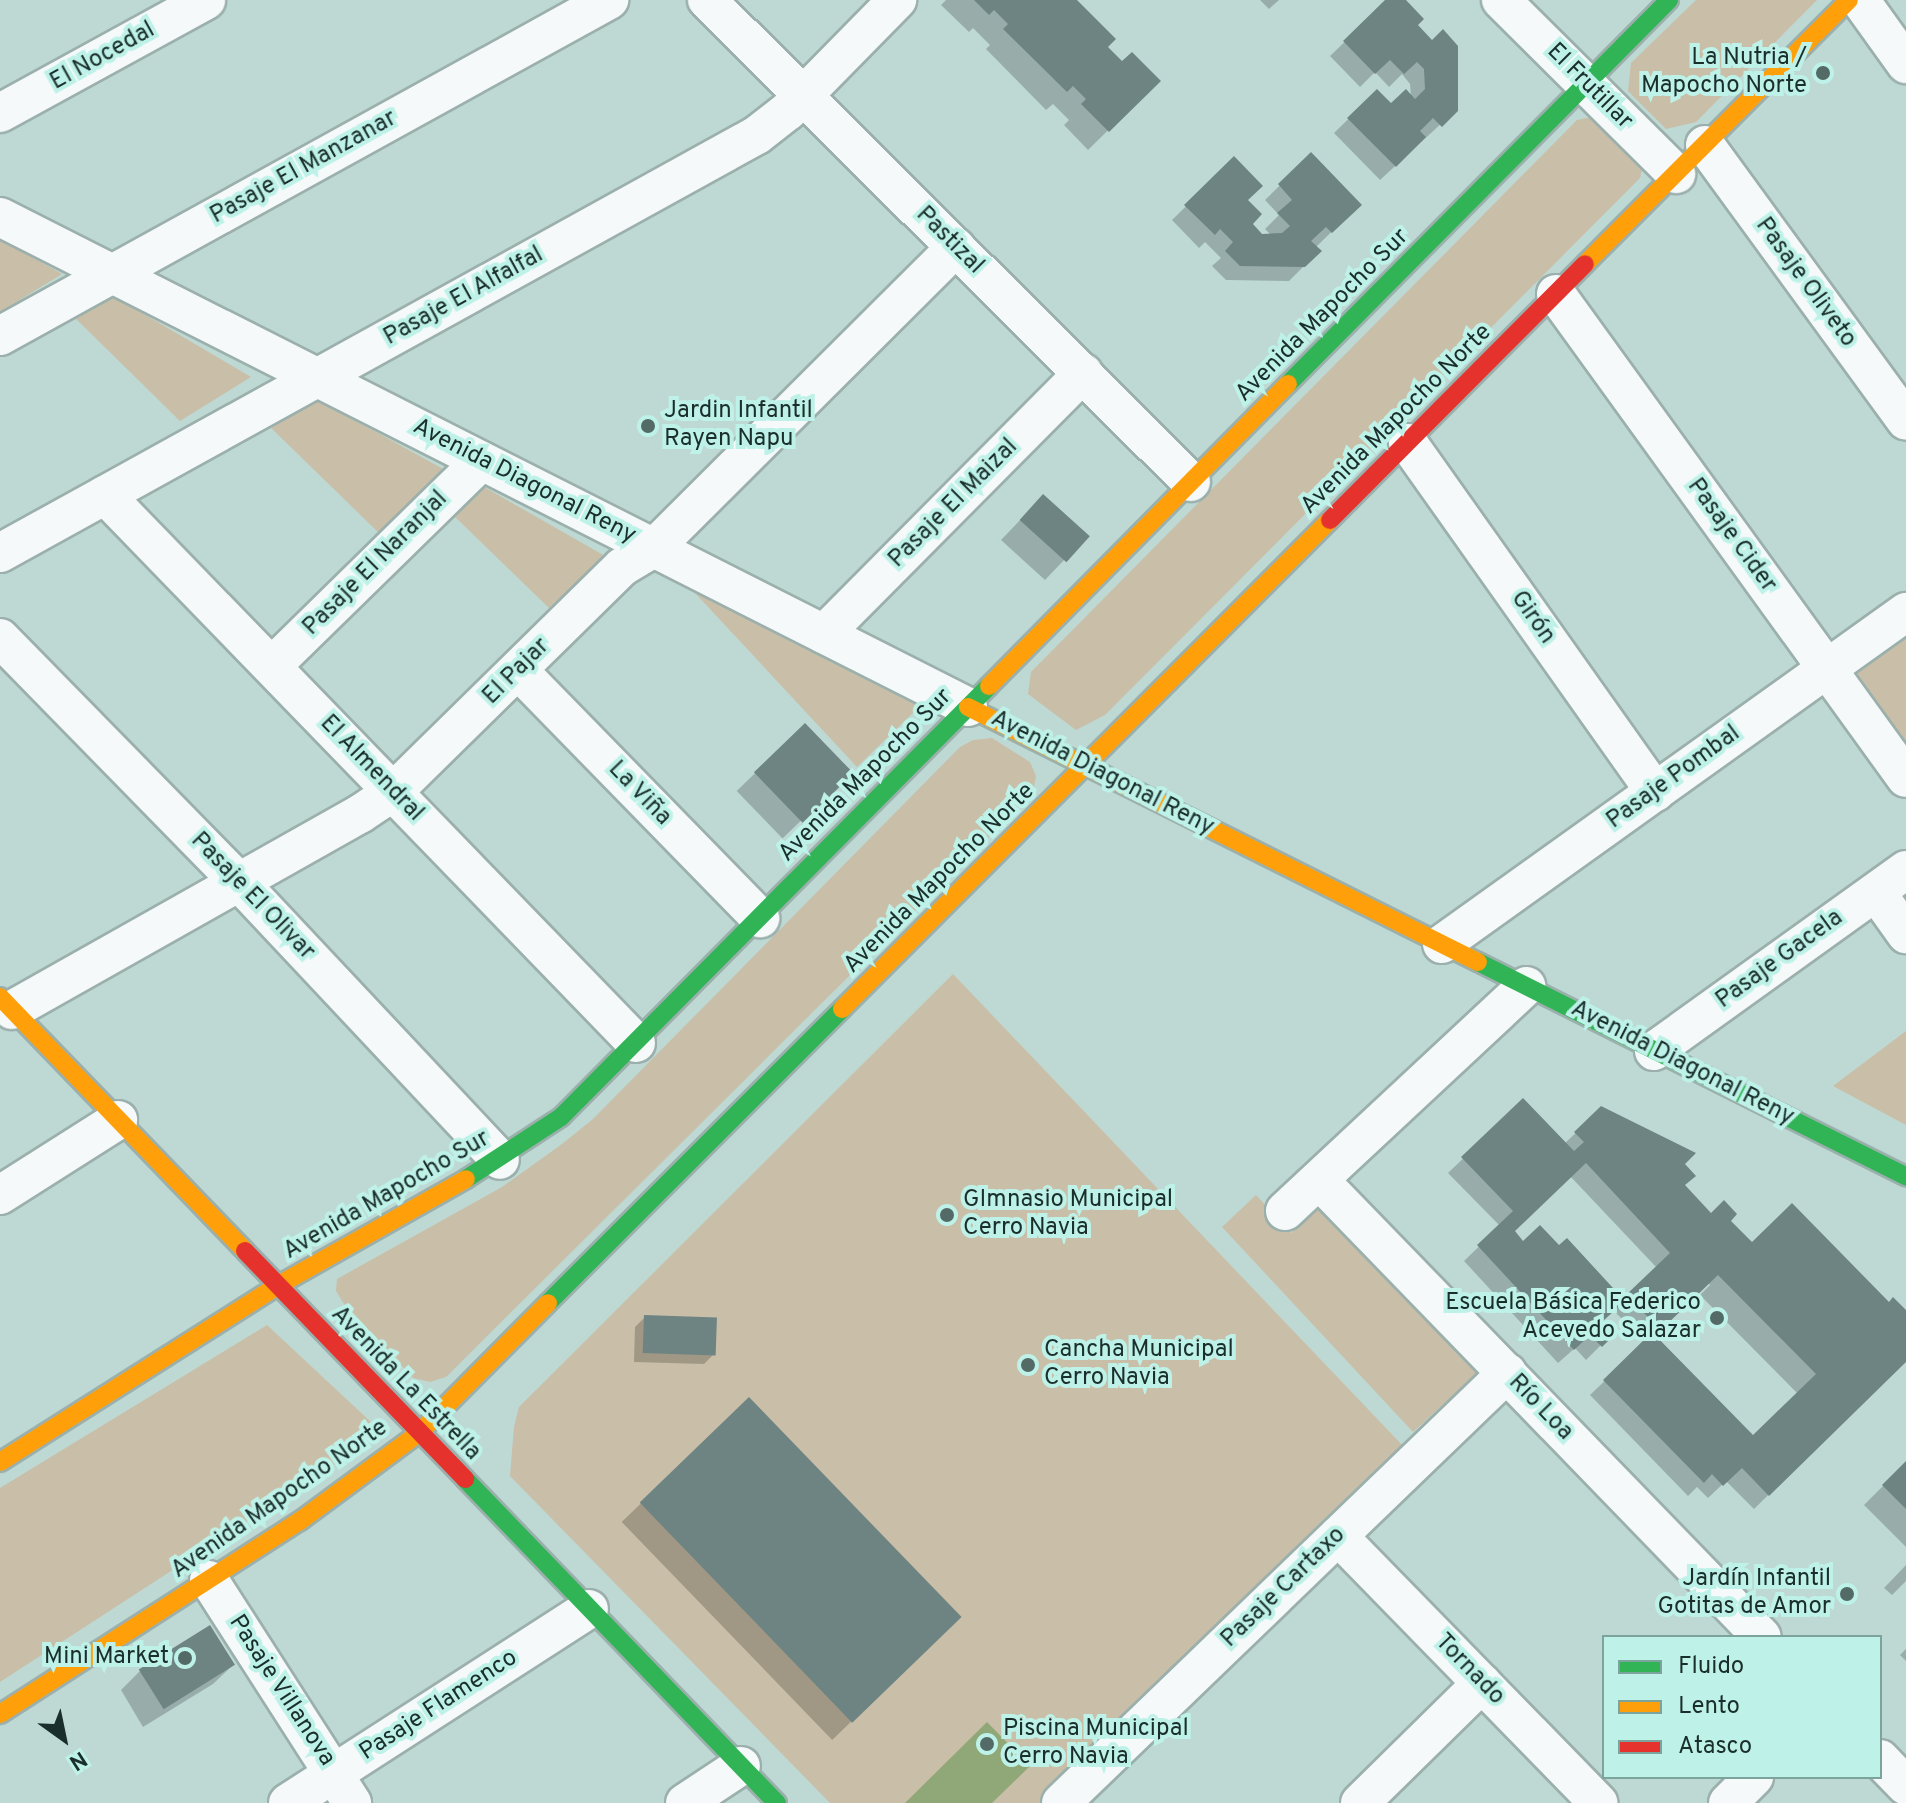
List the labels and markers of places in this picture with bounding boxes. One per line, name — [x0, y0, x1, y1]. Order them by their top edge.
place label: La Nutria / Mapocho Norte — [1641, 45, 1807, 101]
marker: La Nutria / Mapocho Norte — [1814, 64, 1832, 82]
place label: Jardin Infantil Rayen Napu — [664, 398, 813, 454]
marker: Jardin Infantil Rayen Napu — [639, 417, 657, 435]
place label: GImnasio Municipal Cerro Navia — [963, 1187, 1173, 1243]
marker: GImnasio Municipal Cerro Navia — [938, 1206, 956, 1224]
place label: Escuela Básica Federico Acevedo Salazar — [1445, 1290, 1701, 1346]
marker: Escuela Básica Federico Acevedo Salazar — [1708, 1309, 1726, 1327]
place label: Cancha Municipal Cerro Navia — [1044, 1337, 1234, 1393]
marker: Cancha Municipal Cerro Navia — [1019, 1356, 1037, 1374]
place label: Jardín Infantil Gotitas de Amor — [1657, 1566, 1831, 1622]
marker: Jardín Infantil Gotitas de Amor — [1838, 1585, 1856, 1603]
place label: Mini Market — [44, 1644, 169, 1672]
marker: Mini Market — [176, 1649, 194, 1667]
place label: Piscina Municipal Cerro Navia — [1003, 1716, 1189, 1772]
marker: Piscina Municipal Cerro Navia — [978, 1735, 996, 1753]

